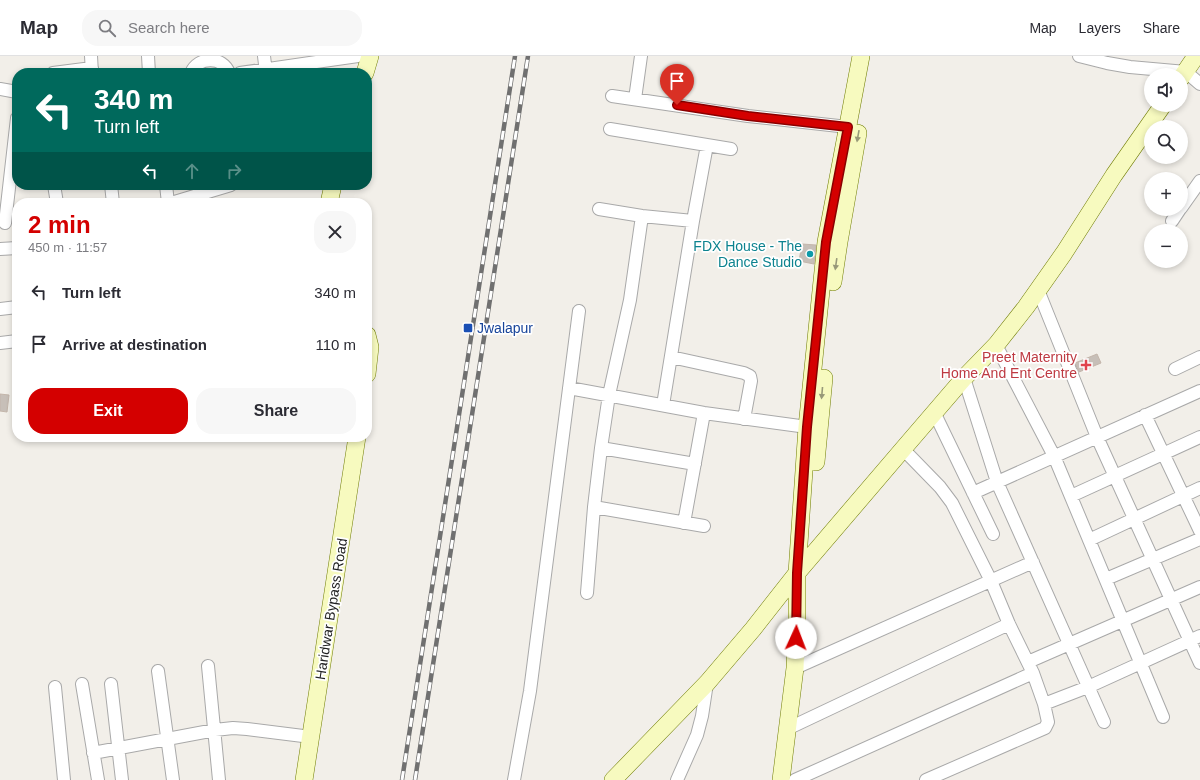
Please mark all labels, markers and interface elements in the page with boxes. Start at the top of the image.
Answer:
search box [82,10,362,46]
text: Map [20,17,58,38]
icon: search [96,17,118,39]
text: Search here [128,19,210,36]
text: Map [1029,20,1057,36]
text: Layers [1079,20,1121,36]
text: Share [1143,20,1180,36]
pin [660,64,694,105]
map controls [1144,68,1188,268]
button: sound [1144,68,1188,112]
icon: arrive [666,70,688,92]
icon: left [28,84,80,136]
text: 340 m [94,84,173,115]
text: Turn left [94,117,159,137]
button: search [1144,120,1188,164]
one-way arrow [855,130,861,142]
icon: left [139,160,161,182]
icon: ahead [181,160,203,182]
icon: right [223,160,245,182]
button: + [1144,172,1188,216]
text: 2 min [28,211,91,238]
button: close [314,211,356,253]
button: − [1144,224,1188,268]
place label: FDX House - The Dance Studio [693,238,802,270]
text: 450 m · 11:57 [28,240,107,255]
marker: FDX House - The Dance Studio [805,249,815,259]
one-way arrow [833,258,839,270]
icon: left [28,281,50,303]
text: Turn left [62,284,121,301]
text: 340 m [314,284,356,301]
place label: Jwalapur [477,320,533,336]
marker: Jwalapur [462,322,474,334]
icon: arrive [28,333,50,355]
text: Arrive at destination [62,336,207,353]
text: 110 m [315,336,356,353]
place label: Preet Maternity Home And Ent Centre [941,349,1077,381]
marker: Preet Maternity Home And Ent Centre [1080,359,1092,371]
one-way arrow [819,387,826,399]
button: Exit [28,388,188,434]
button: Share [196,388,356,434]
street label: Haridwar Bypass Road [312,537,350,681]
position arrow [775,617,817,659]

